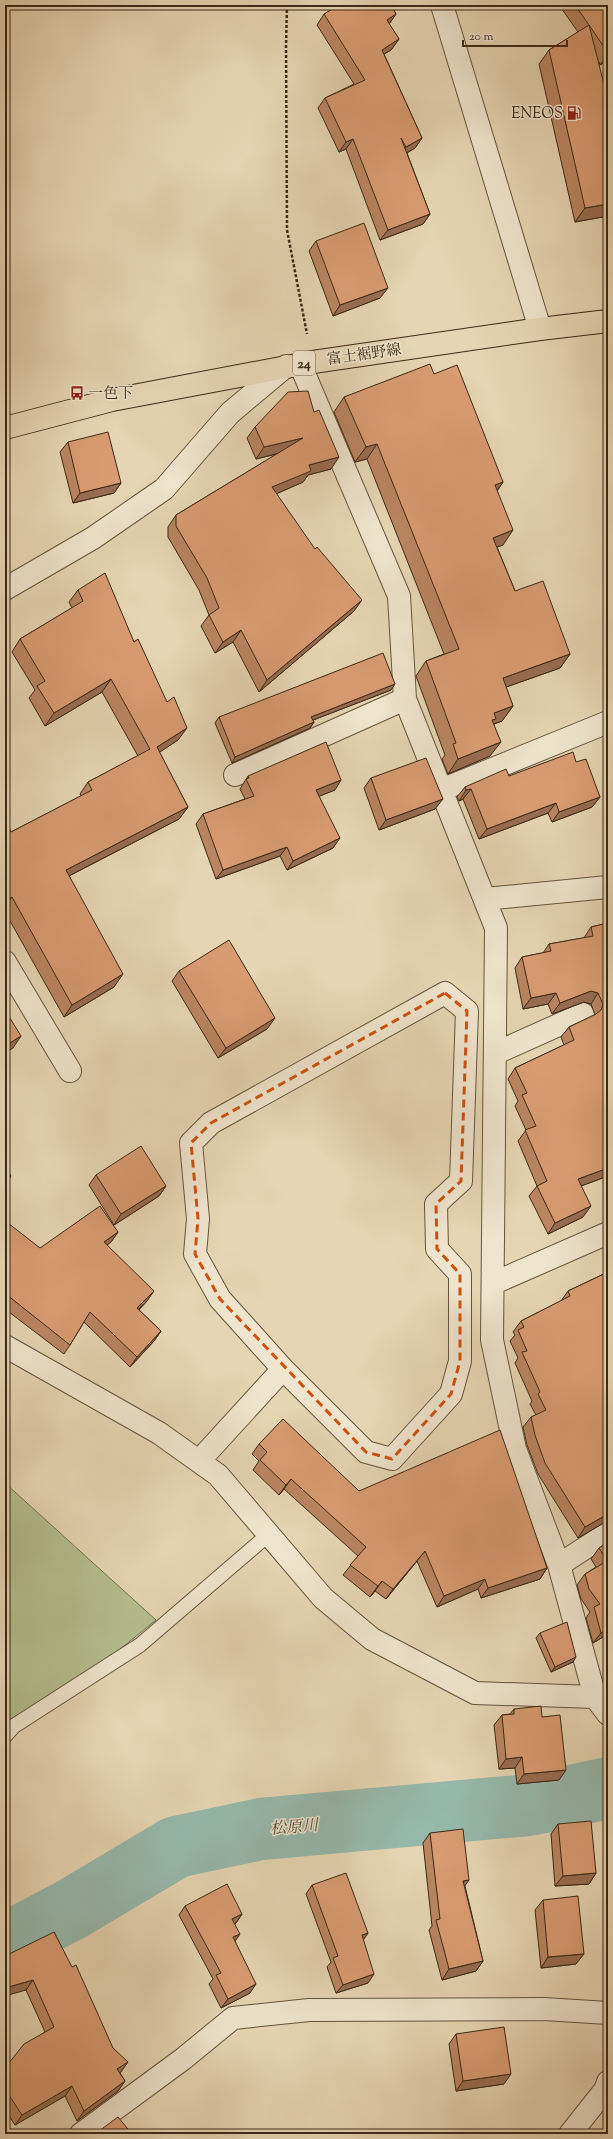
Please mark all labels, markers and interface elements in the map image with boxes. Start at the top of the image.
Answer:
scale bar [463,22,567,48]
text: 20 m [469,28,494,46]
place label: ENEOS [511,104,563,125]
fuel station icon: ENEOS [566,105,582,121]
street label: 富士裾野線 [326,340,403,371]
road number: 24 [293,351,315,375]
place label: 一色下 [88,384,133,405]
bus stop icon: 一色下 [69,385,85,401]
water label: 松原川 [269,1815,321,1842]

